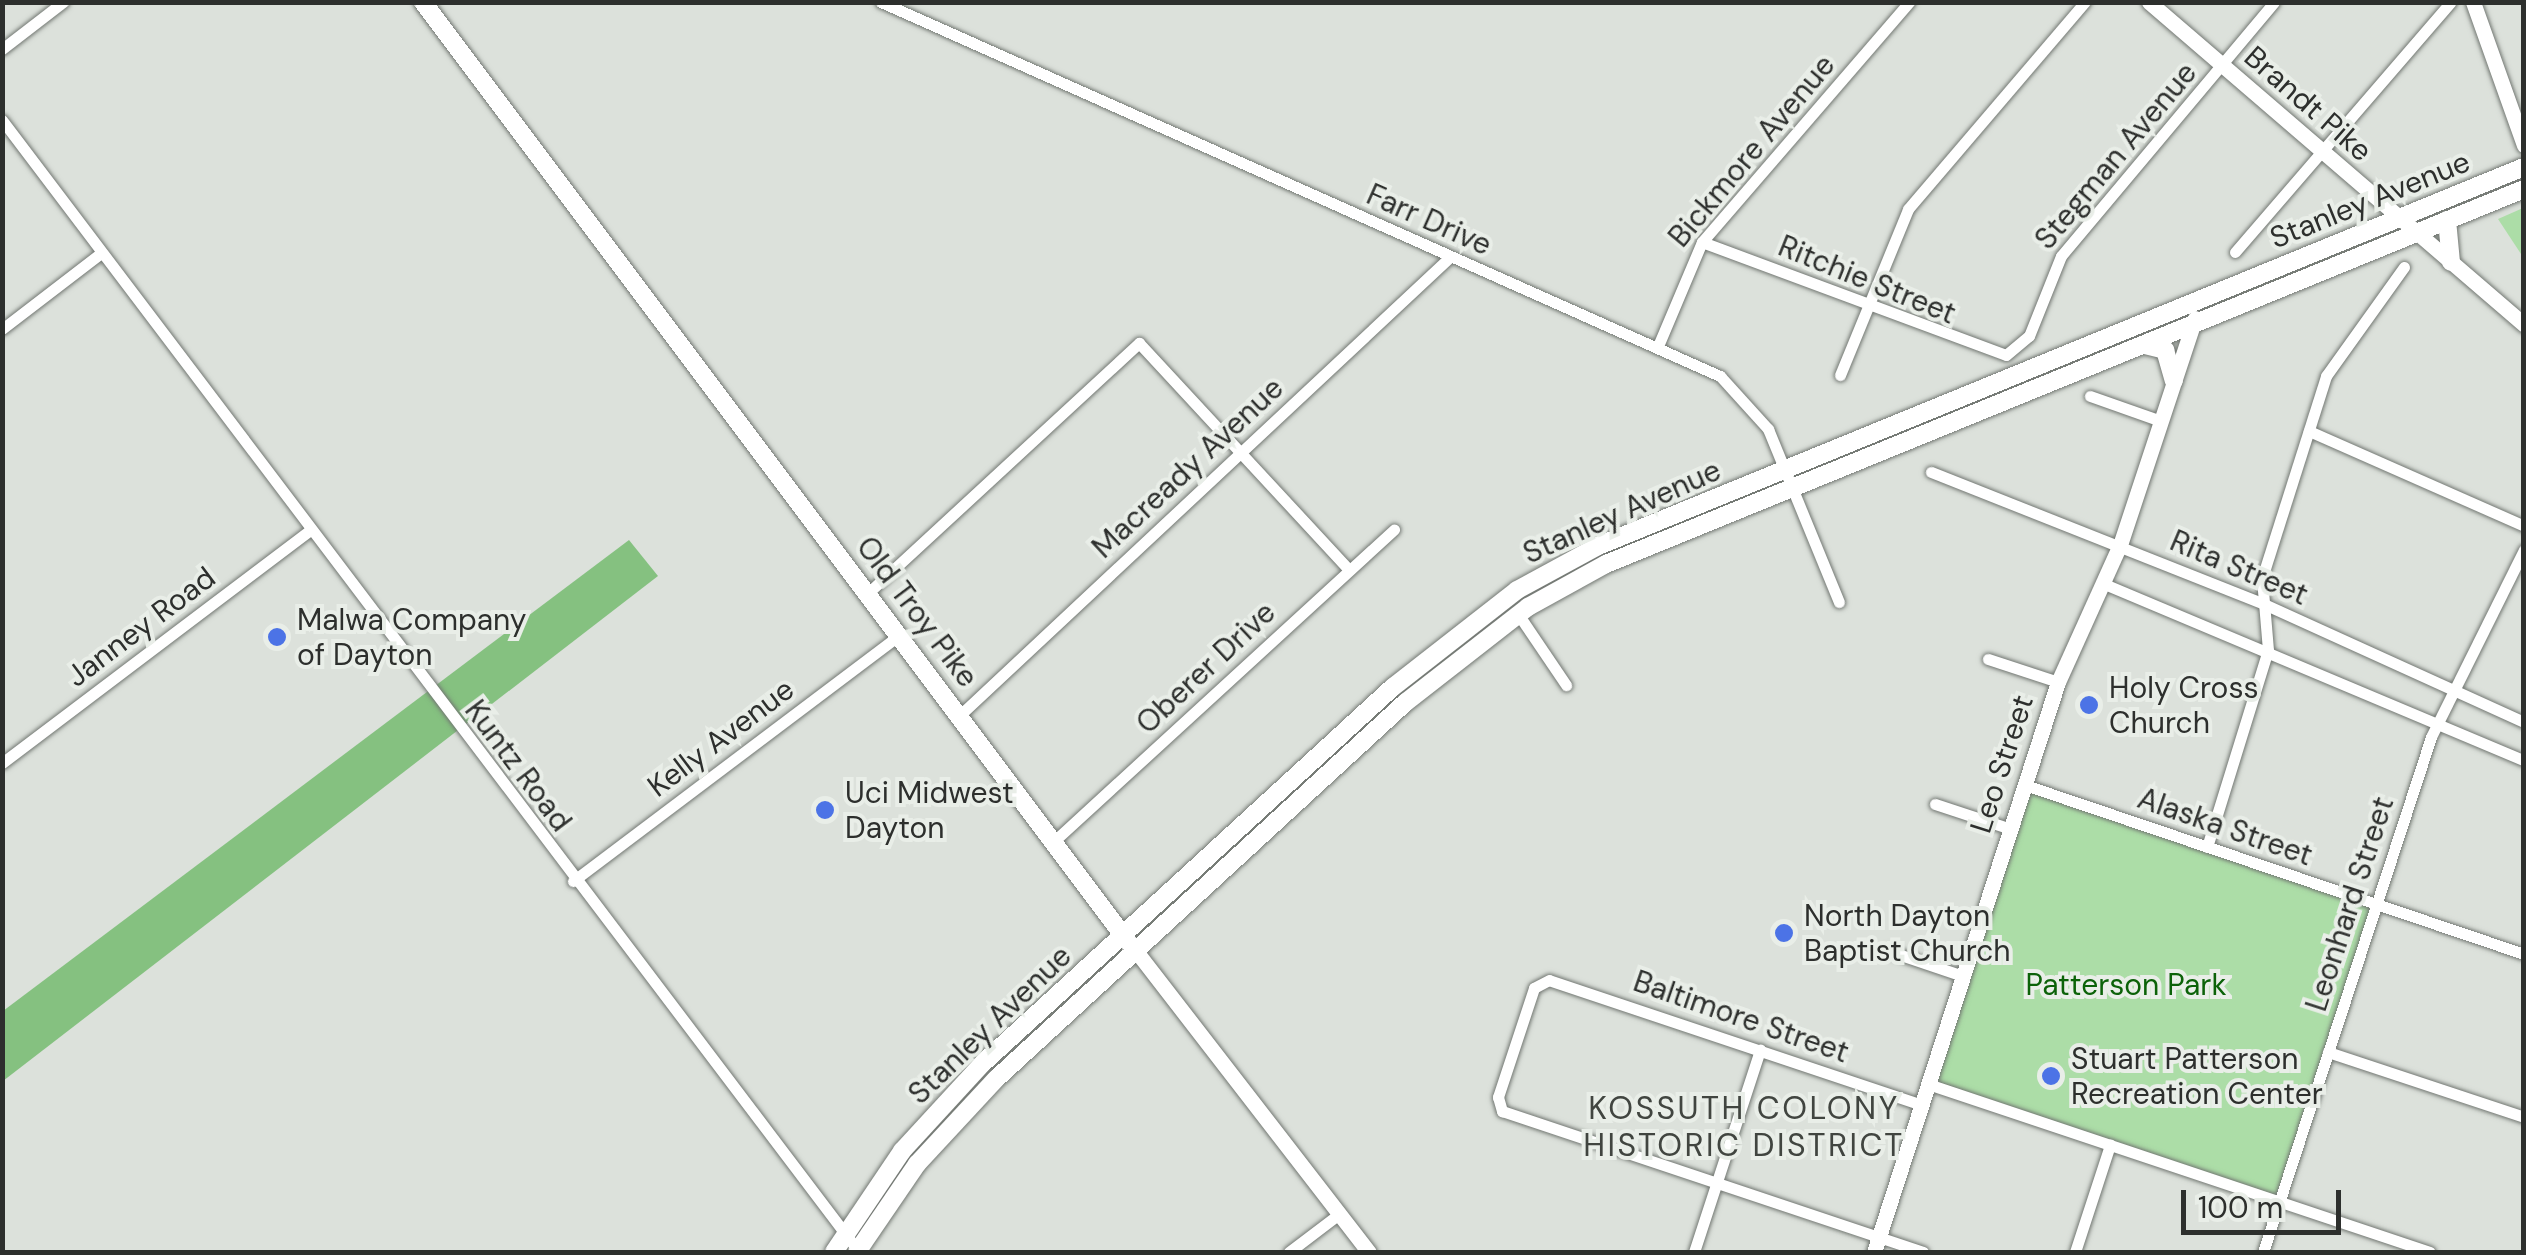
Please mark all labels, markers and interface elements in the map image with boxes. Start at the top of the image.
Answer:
street label: Brandt Pike [2237,39,2379,169]
street label: Bickmore Avenue [1661,48,1843,254]
street label: Stegman Avenue [2027,55,2205,257]
street label: Stanley Avenue [2265,144,2475,256]
street label: Farr Drive [1361,177,1497,263]
street label: Ritchie Street [1773,228,1961,332]
street label: Macready Avenue [1085,370,1291,566]
street label: Stanley Avenue [1518,452,1726,572]
street label: Rita Street [2165,523,2313,613]
street label: Old Troy Pike [849,530,985,694]
street label: Janney Road [60,559,222,695]
street label: Oberer Drive [1129,595,1283,741]
place label: Malwa Company of Dayton [297,602,526,672]
marker: Malwa Company of Dayton [266,626,288,648]
place label: Holy Cross Church [2109,670,2259,740]
street label: Kelly Avenue [641,671,801,805]
street label: Leo Street [1963,690,2041,838]
street label: Kuntz Road [457,693,579,839]
marker: Holy Cross Church [2078,694,2100,716]
place label: Uci Midwest Dayton [845,775,1014,846]
street label: Alaska Street [2133,780,2317,874]
street label: Leonhard Street [2298,792,2402,1016]
marker: Uci Midwest Dayton [814,799,836,821]
place label: North Dayton Baptist Church [1804,898,2011,968]
marker: North Dayton Baptist Church [1773,922,1795,944]
street label: Stanley Avenue [901,938,1079,1112]
street label: Baltimore Street [1629,963,1853,1071]
park label: Patterson Park [2025,967,2227,1003]
place label: Stuart Patterson Recreation Center [2071,1041,2323,1112]
marker: Stuart Patterson Recreation Center [2040,1065,2062,1087]
district label: KOSSUTH COLONY HISTORIC DISTRICT [1583,1090,1905,1165]
scale bar [2186,1170,2346,1232]
text: 100 m [2198,1188,2283,1227]

